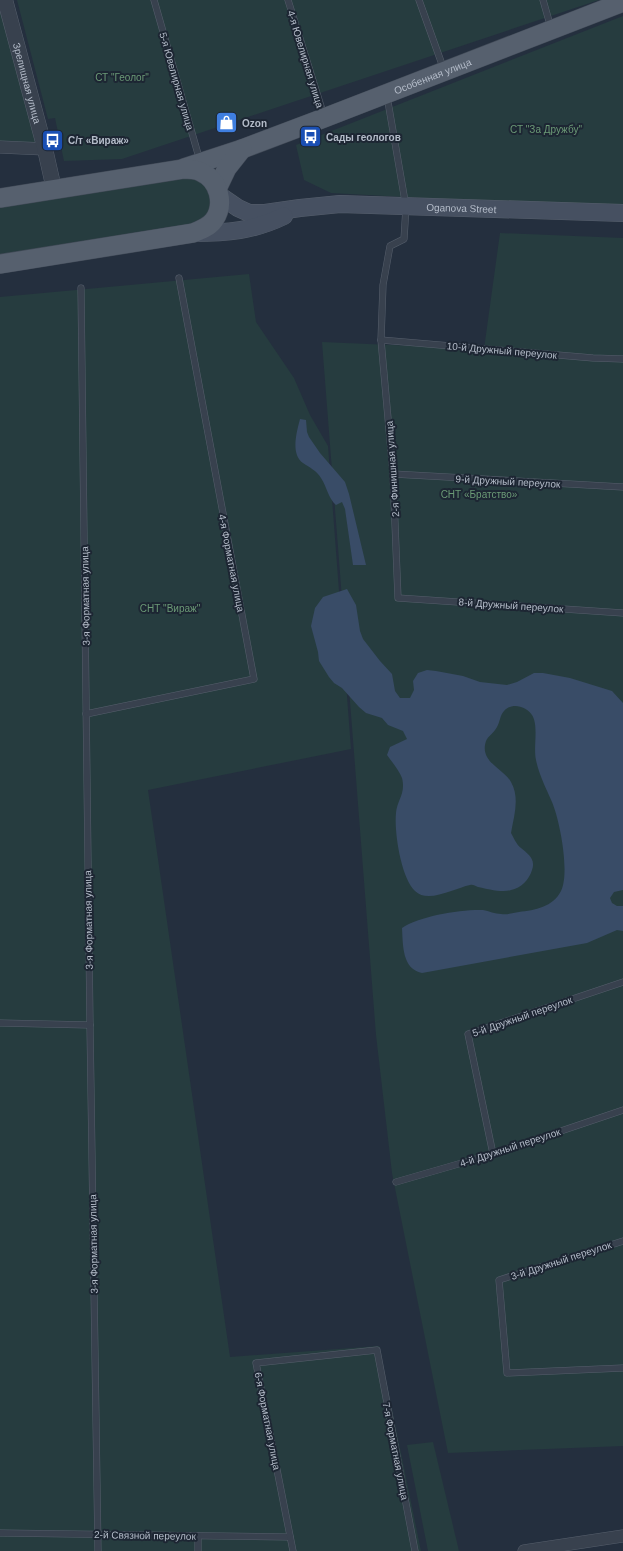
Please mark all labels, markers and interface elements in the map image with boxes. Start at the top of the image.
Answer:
street label: 4-я Ювелирная улица [285,9,326,110]
street label: 5-я Ювелирная улица [157,31,196,132]
street label: Зрелищная улица [11,42,43,125]
street label: Особенная улица [392,56,473,96]
park label: СТ "Геолог" [95,72,149,83]
shop icon: Ozon [214,110,240,136]
place label: Ozon [242,118,267,129]
bus stop icon: Сады геологов [297,124,323,150]
park label: СТ "За Дружбу" [510,124,582,135]
bus stop icon: С/т «Вираж» [39,127,65,153]
place label: Сады геологов [326,132,401,143]
place label: С/т «Вираж» [68,135,129,146]
street label: Oganova Street [426,202,497,215]
street label: 10-й Дружный переулок [446,340,558,361]
street label: 2-я Финишная улица [384,420,401,517]
street label: 9-й Дружный переулок [455,473,561,490]
park label: СНТ «Братство» [441,489,518,500]
street label: 4-я Форматная улица [217,513,246,613]
street label: 3-я Форматная улица [79,546,92,646]
street label: 8-й Дружный переулок [458,596,564,615]
park label: СНТ "Вираж" [140,603,201,614]
street label: 3-я Форматная улица [82,870,95,970]
street label: 5-й Дружный переулок [471,994,574,1039]
street label: 4-й Дружный переулок [459,1126,562,1169]
street label: 3-я Форматная улица [87,1194,100,1294]
street label: 3-й Дружный переулок [510,1239,613,1282]
street label: 6-я Форматная улица [253,1371,282,1471]
street label: 7-я Форматная улица [381,1401,410,1501]
street label: 2-й Связной переулок [94,1529,197,1542]

